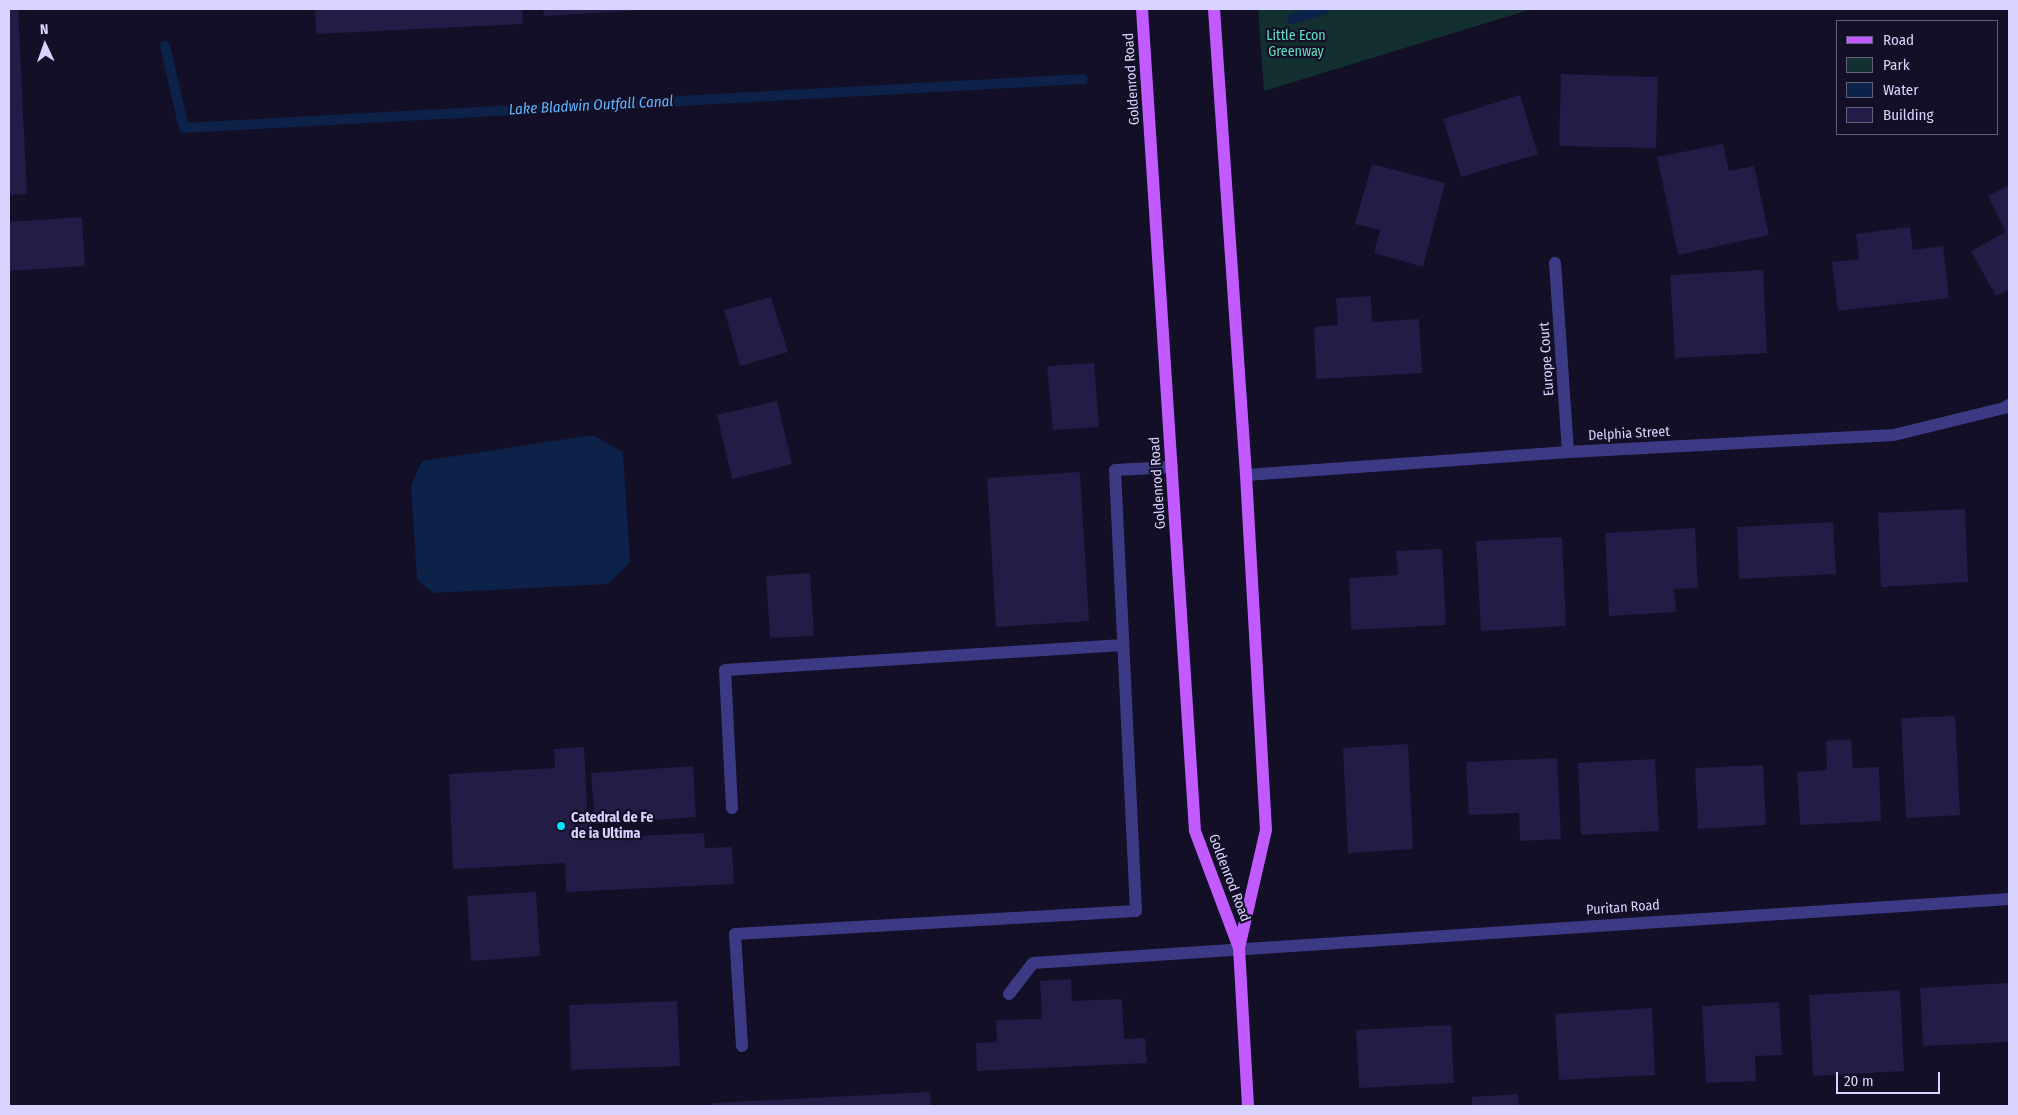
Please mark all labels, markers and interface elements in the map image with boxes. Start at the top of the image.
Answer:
north arrow [20,20,70,70]
legend [1836,20,1998,135]
text: N [40,21,49,38]
park label: Little Econ Greenway [1266,28,1326,60]
text: Road [1883,31,1914,49]
street label: Goldenrod Road [1120,32,1144,126]
text: Park [1883,56,1910,74]
text: Water [1883,81,1918,99]
water label: Lake Bladwin Outfall Canal [508,93,674,119]
text: Building [1883,106,1934,124]
street label: Europe Court [1536,321,1558,397]
street label: Delphia Street [1588,423,1670,445]
street label: Goldenrod Road [1146,436,1170,530]
place label: Catedral de Fe de ia Ultima [571,810,653,842]
marker: Catedral de Fe de ia Ultima [555,820,567,832]
street label: Goldenrod Road [1205,832,1253,924]
street label: Puritan Road [1586,897,1660,919]
scale bar [1838,1062,1942,1094]
text: 20 m [1844,1072,1874,1090]

